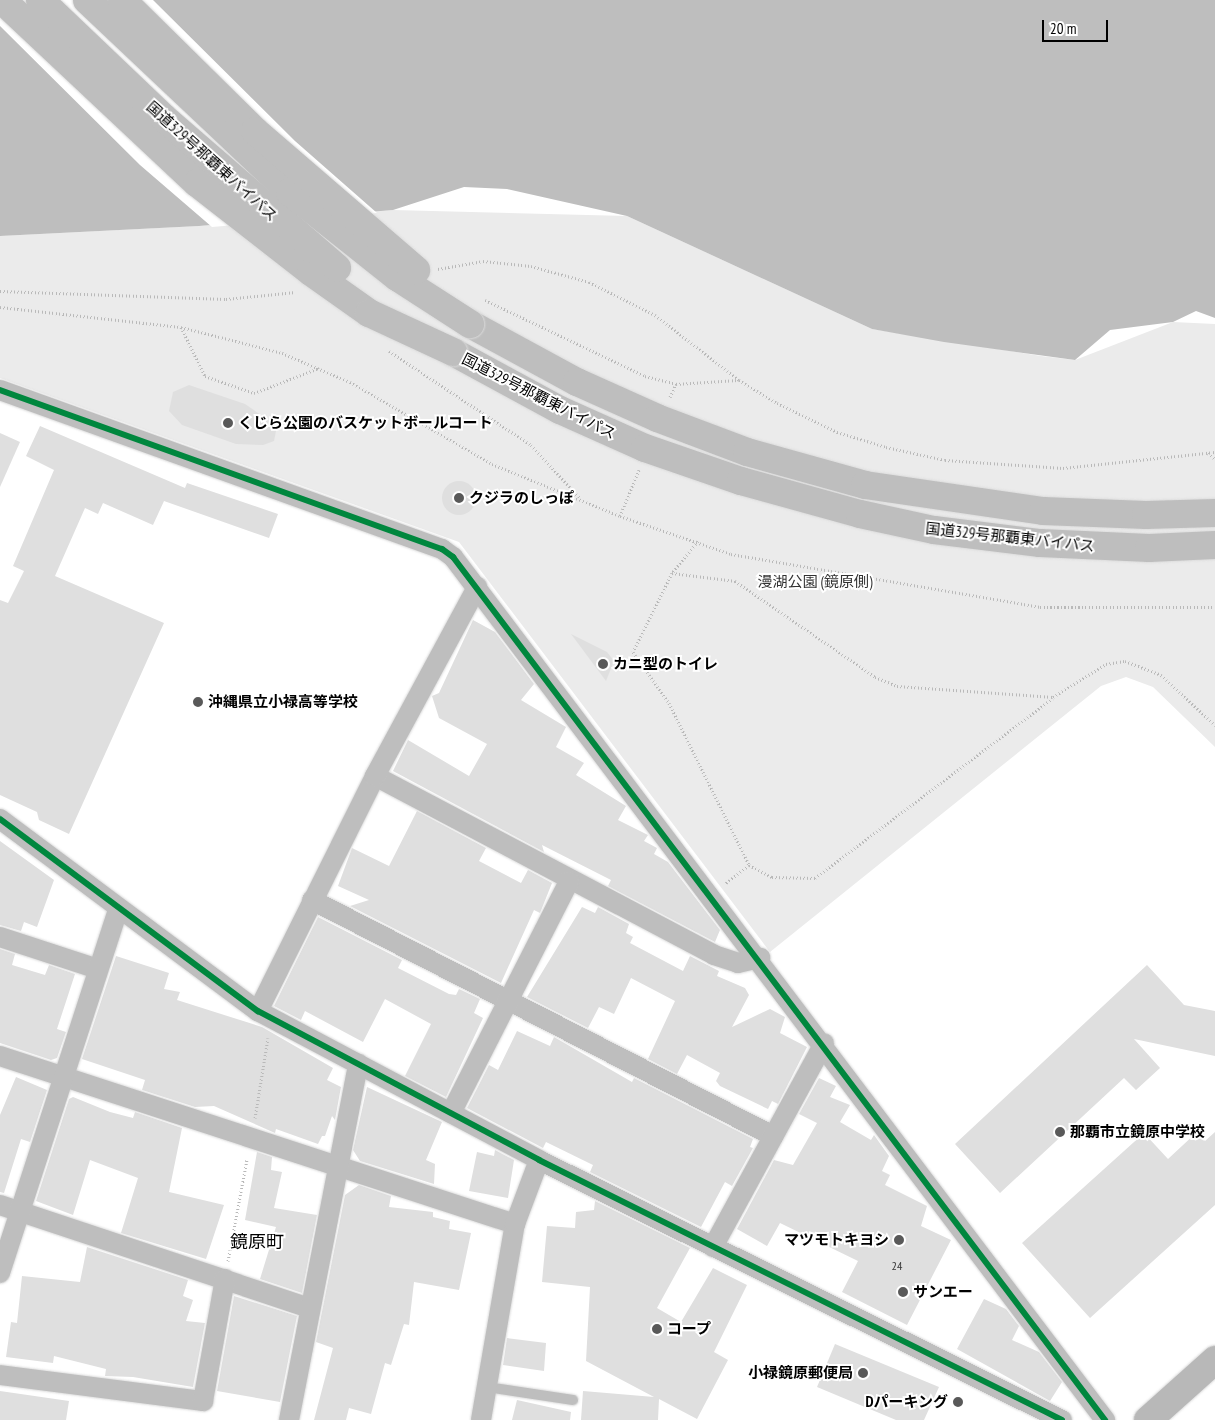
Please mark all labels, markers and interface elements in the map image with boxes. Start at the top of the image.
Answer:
scale bar [1045,10,1111,42]
text: 20 m [1050,19,1076,38]
street label: 国道329号那覇東バイパス [143,97,281,225]
street label: 国道329号那覇東バイパス [459,349,619,443]
place label: くじら公園のバスケットボールコート [238,414,493,432]
marker: くじら公園のバスケットボールコート [222,417,234,429]
place label: クジラのしっぽ [469,489,574,507]
marker: クジラのしっぽ [453,492,465,504]
street label: 国道329号那覇東バイパス [924,519,1096,555]
park label: 漫湖公園 (鏡原側) [757,573,873,591]
place label: カニ型のトイレ [613,655,718,673]
marker: カニ型のトイレ [597,658,609,670]
place label: 沖縄県立小禄高等学校 [208,693,358,711]
marker: 沖縄県立小禄高等学校 [192,696,204,708]
place label: 那覇市立鏡原中学校 [1070,1123,1205,1141]
marker: 那覇市立鏡原中学校 [1054,1126,1066,1138]
district label: 鏡原町 [230,1231,284,1253]
place label: マツモトキヨシ [784,1231,889,1249]
marker: マツモトキヨシ [893,1234,905,1246]
house number: 24 [892,1259,902,1273]
place label: サンエー [913,1283,973,1301]
marker: サンエー [897,1286,909,1298]
place label: コープ [667,1320,712,1338]
marker: コープ [651,1323,663,1335]
place label: 小禄鏡原郵便局 [748,1364,853,1382]
marker: 小禄鏡原郵便局 [857,1367,869,1379]
place label: Dパーキング [865,1393,948,1411]
marker: Dパーキング [952,1396,964,1408]

